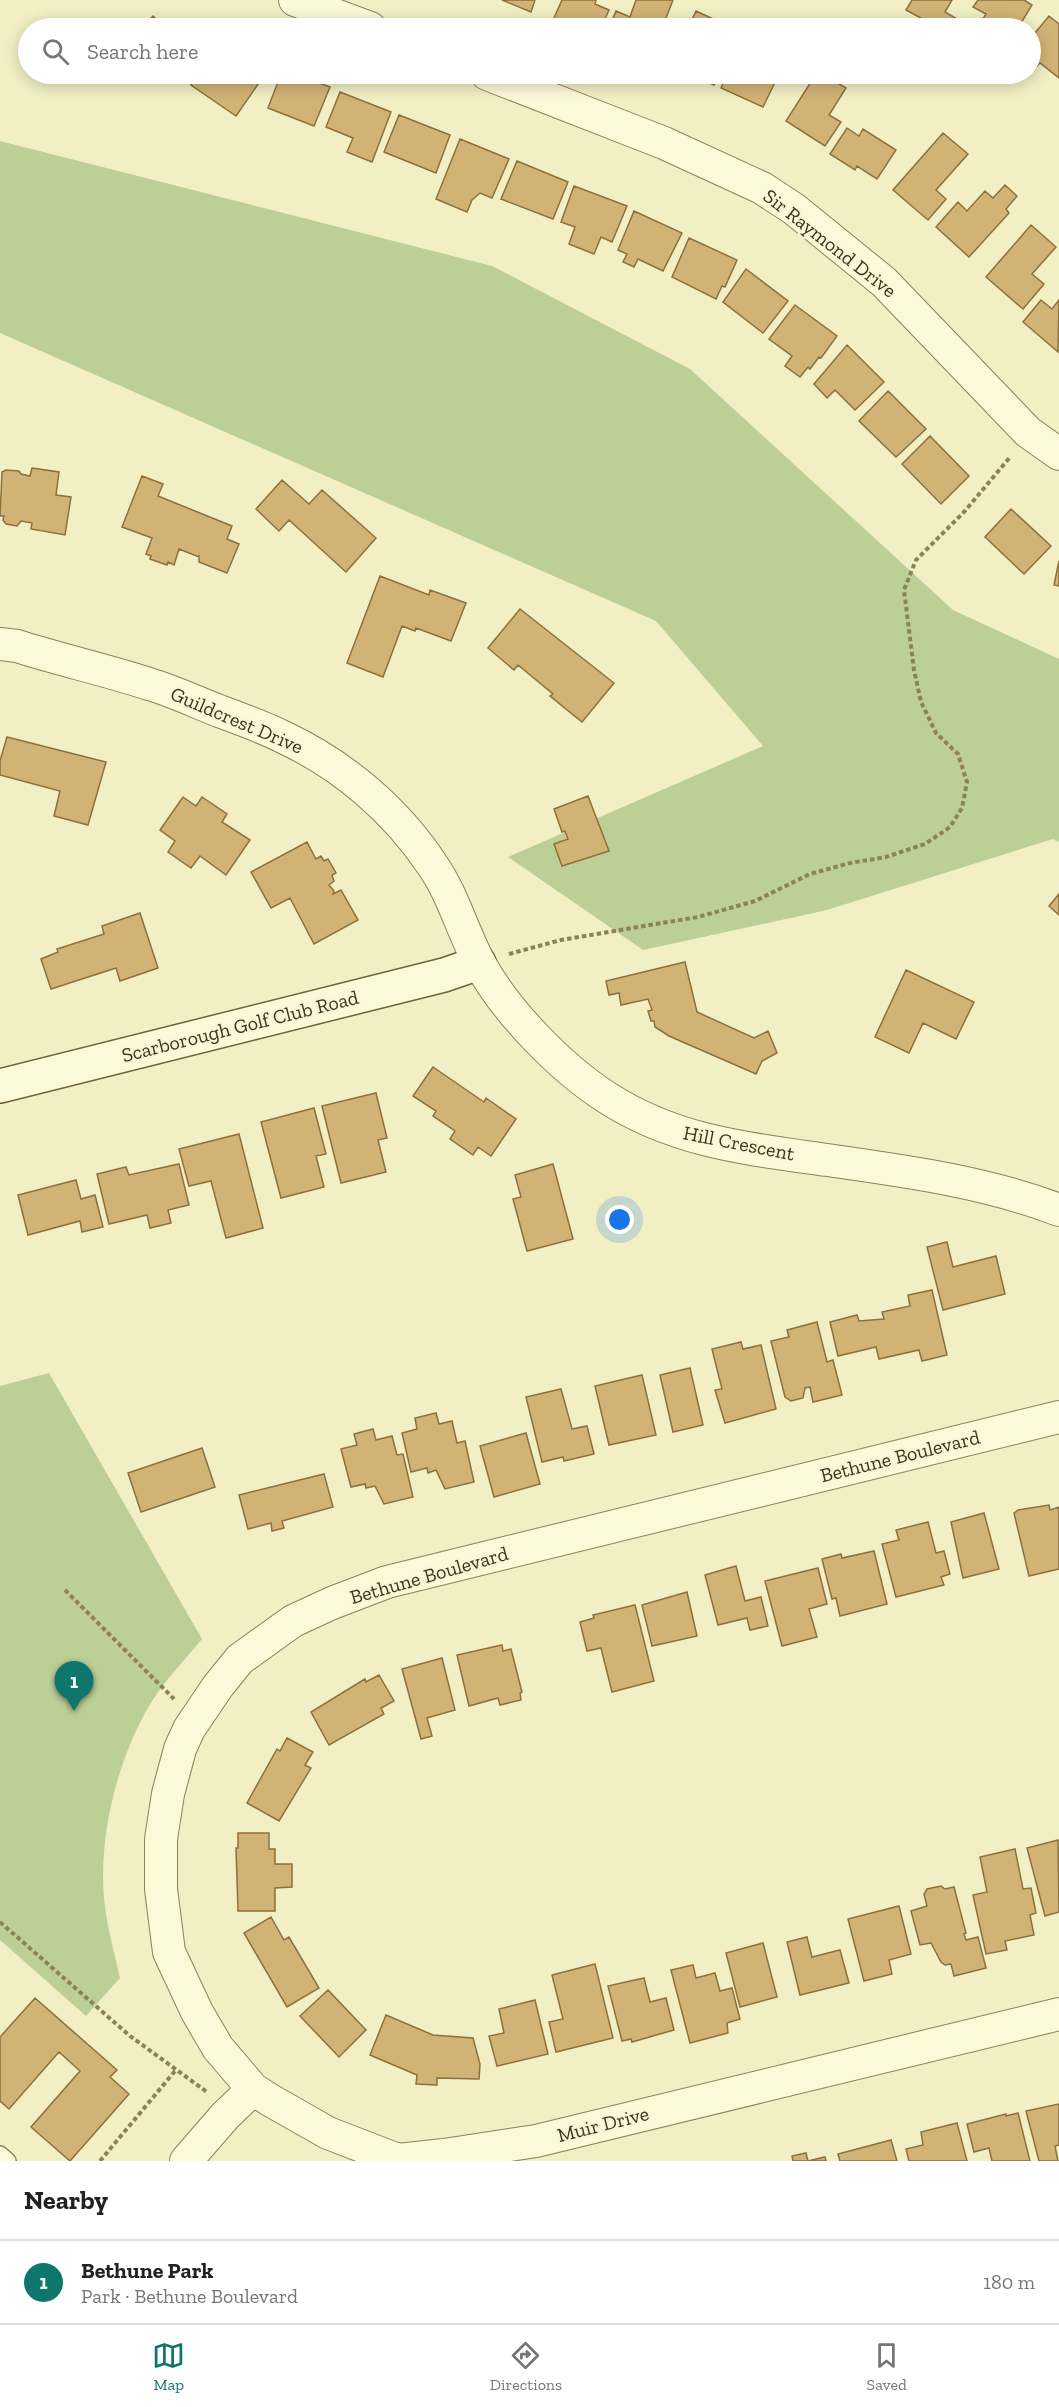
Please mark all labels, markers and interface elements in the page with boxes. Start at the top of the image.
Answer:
search box [18,18,1041,84]
icon: search [39,35,72,68]
text: Search here [87,38,198,65]
street label: Sir Raymond Drive [759,184,901,302]
street label: Guildcrest Drive [167,681,307,759]
street label: Scarborough Golf Club Road [119,985,361,1067]
street label: Hill Crescent [681,1120,797,1166]
your location [605,1205,634,1234]
street label: Bethune Boulevard [818,1425,982,1487]
street label: Bethune Boulevard [347,1541,511,1609]
pin: 1 [54,1662,94,1711]
street label: Muir Drive [555,2101,651,2147]
text: Nearby [24,2184,108,2216]
text: Bethune Park [81,2257,213,2284]
text: 1 [39,2270,48,2294]
text: 180 m [983,2270,1035,2294]
text: Park · Bethune Boulevard [81,2284,298,2308]
tab: Map [152,2339,185,2394]
tab: Directions [490,2339,562,2394]
tab: Saved [867,2339,907,2394]

